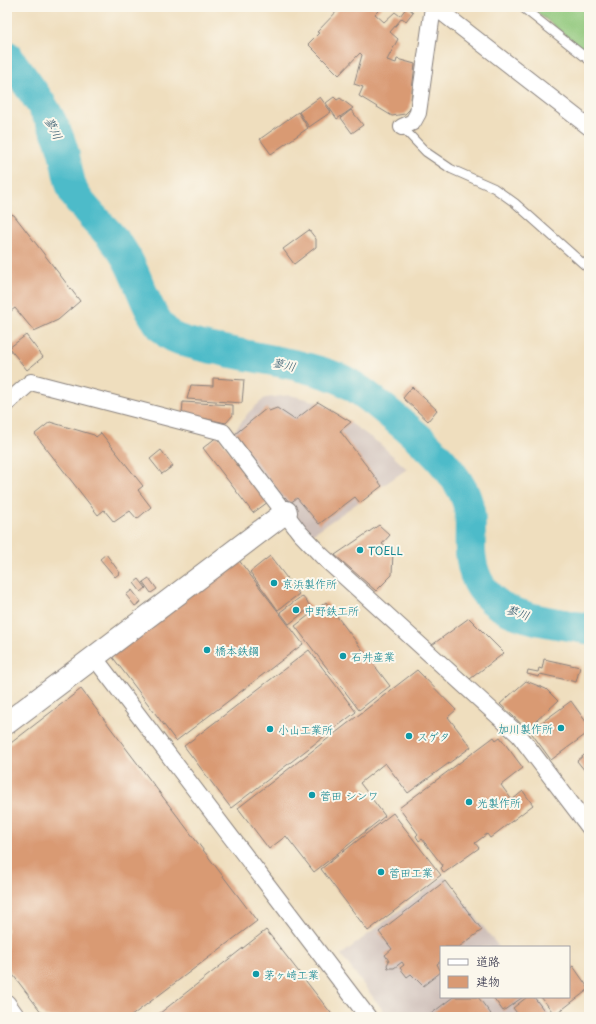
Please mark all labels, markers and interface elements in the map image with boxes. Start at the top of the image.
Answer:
water label: 蓼川 [41,113,67,143]
water label: 蓼川 [270,353,298,375]
place label: TOELL [368,542,403,559]
marker: TOELL [355,545,365,555]
place label: 京浜製作所 [282,575,337,592]
marker: 京浜製作所 [269,578,279,588]
water label: 蓼川 [504,600,532,624]
place label: 中野鉄工所 [304,602,359,619]
marker: 中野鉄工所 [291,605,301,615]
place label: 橋本鉄鋼 [215,642,259,659]
marker: 橋本鉄鋼 [202,645,212,655]
place label: 石井産業 [351,648,395,665]
marker: 石井産業 [338,651,348,661]
place label: 加川製作所 [498,720,553,737]
place label: 小山工業所 [278,721,333,738]
marker: 加川製作所 [556,723,566,733]
marker: 小山工業所 [265,724,275,734]
place label: スゲタ [417,728,450,745]
marker: スゲタ [404,731,414,741]
place label: 菅田 シンワ [320,787,379,804]
marker: 菅田 シンワ [307,790,317,800]
place label: 光製作所 [477,794,521,811]
marker: 光製作所 [464,797,474,807]
place label: 菅田工業 [389,864,433,881]
marker: 菅田工業 [376,867,386,877]
legend [440,946,570,998]
text: 道路 [476,952,500,970]
place label: 茅ヶ崎工業 [264,966,319,983]
marker: 茅ヶ崎工業 [251,969,261,979]
text: 建物 [476,972,500,990]

